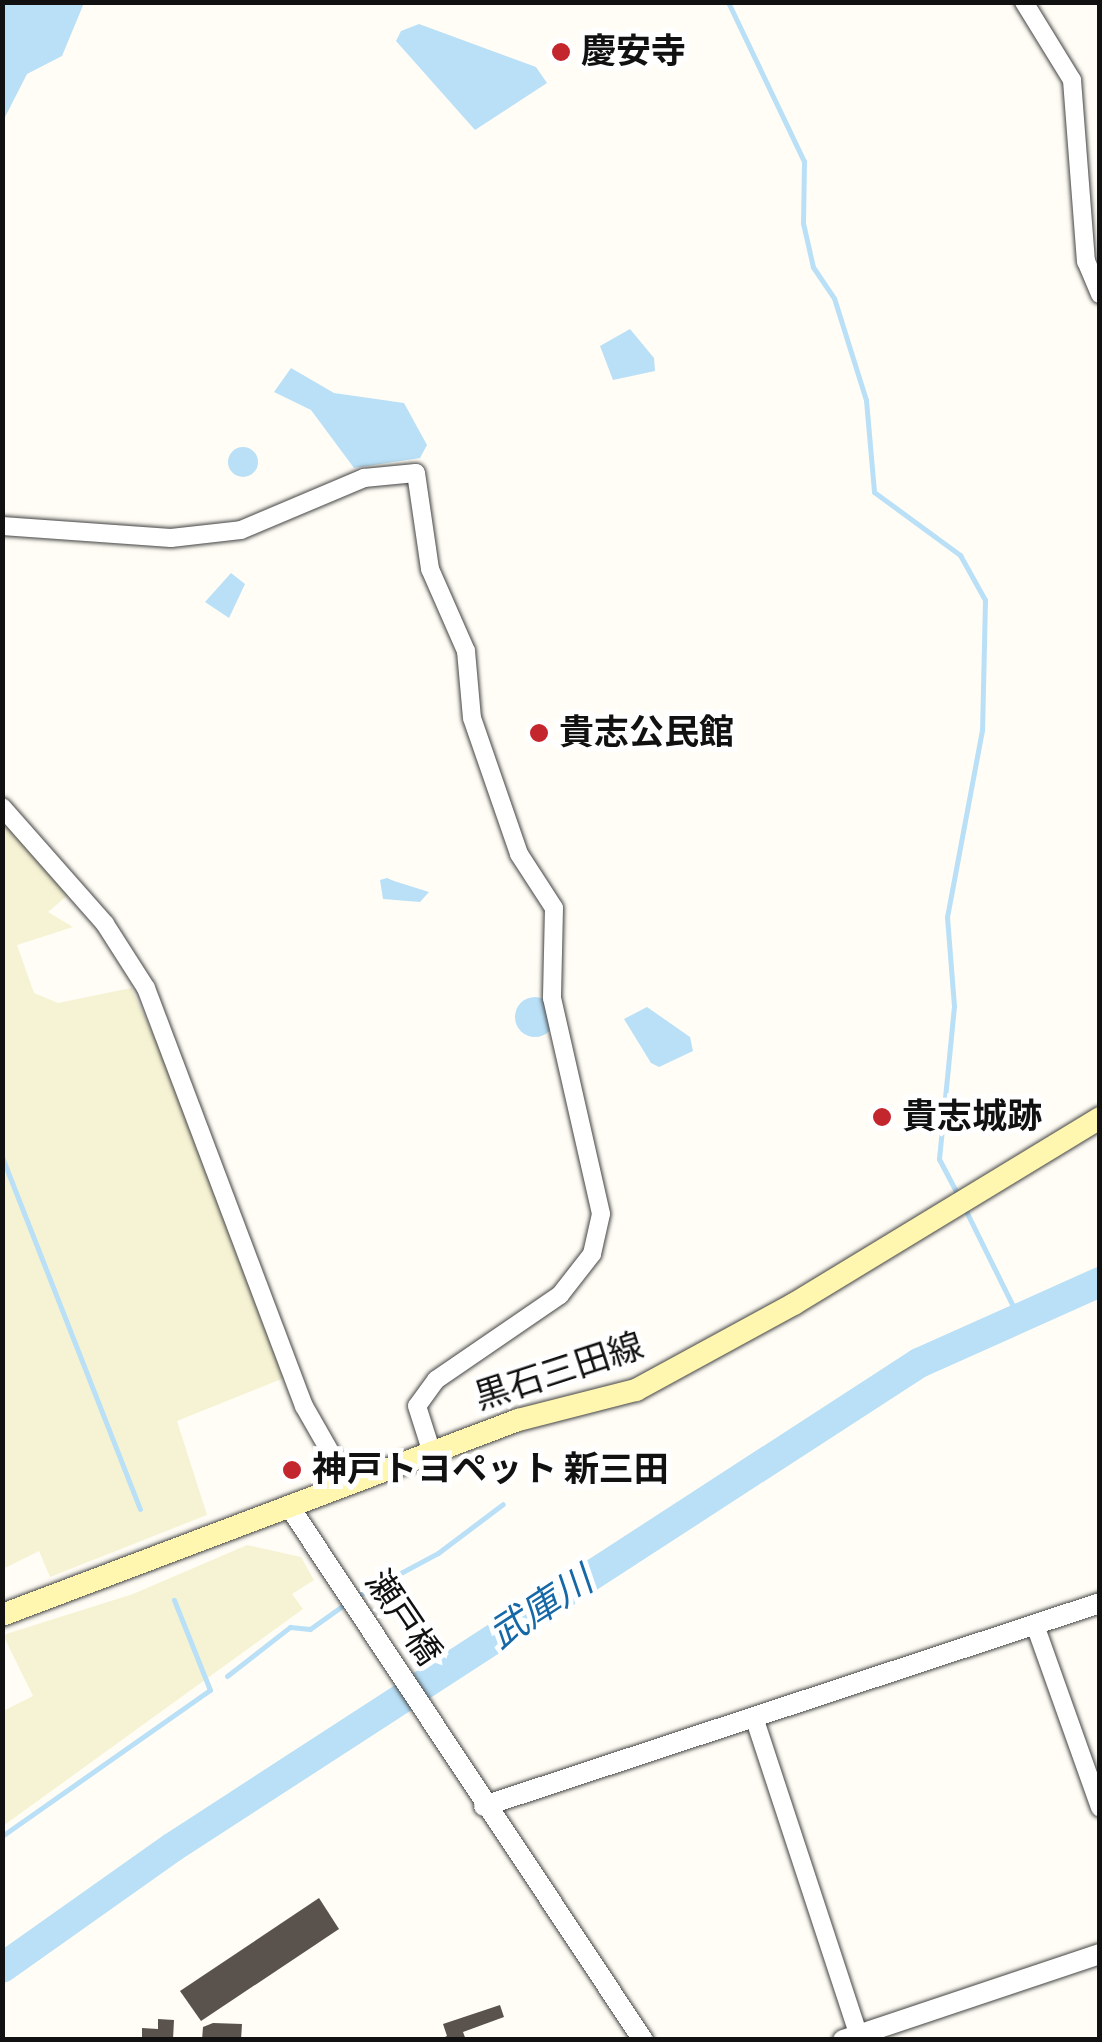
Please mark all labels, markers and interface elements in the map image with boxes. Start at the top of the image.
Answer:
place label: 慶安寺 [581,31,686,73]
marker: 慶安寺 [550,41,572,63]
place label: 貴志公民館 [559,712,734,754]
marker: 貴志公民館 [528,722,550,744]
place label: 貴志城跡 [902,1096,1042,1138]
marker: 貴志城跡 [871,1106,893,1128]
street label: 黒石三田線 [469,1325,649,1419]
place label: 神戸トヨペット 新三田 [312,1449,669,1491]
marker: 神戸トヨペット 新三田 [281,1459,303,1481]
water label: 武庫川 [481,1558,601,1658]
street label: 瀬戸橋 [356,1563,450,1673]

